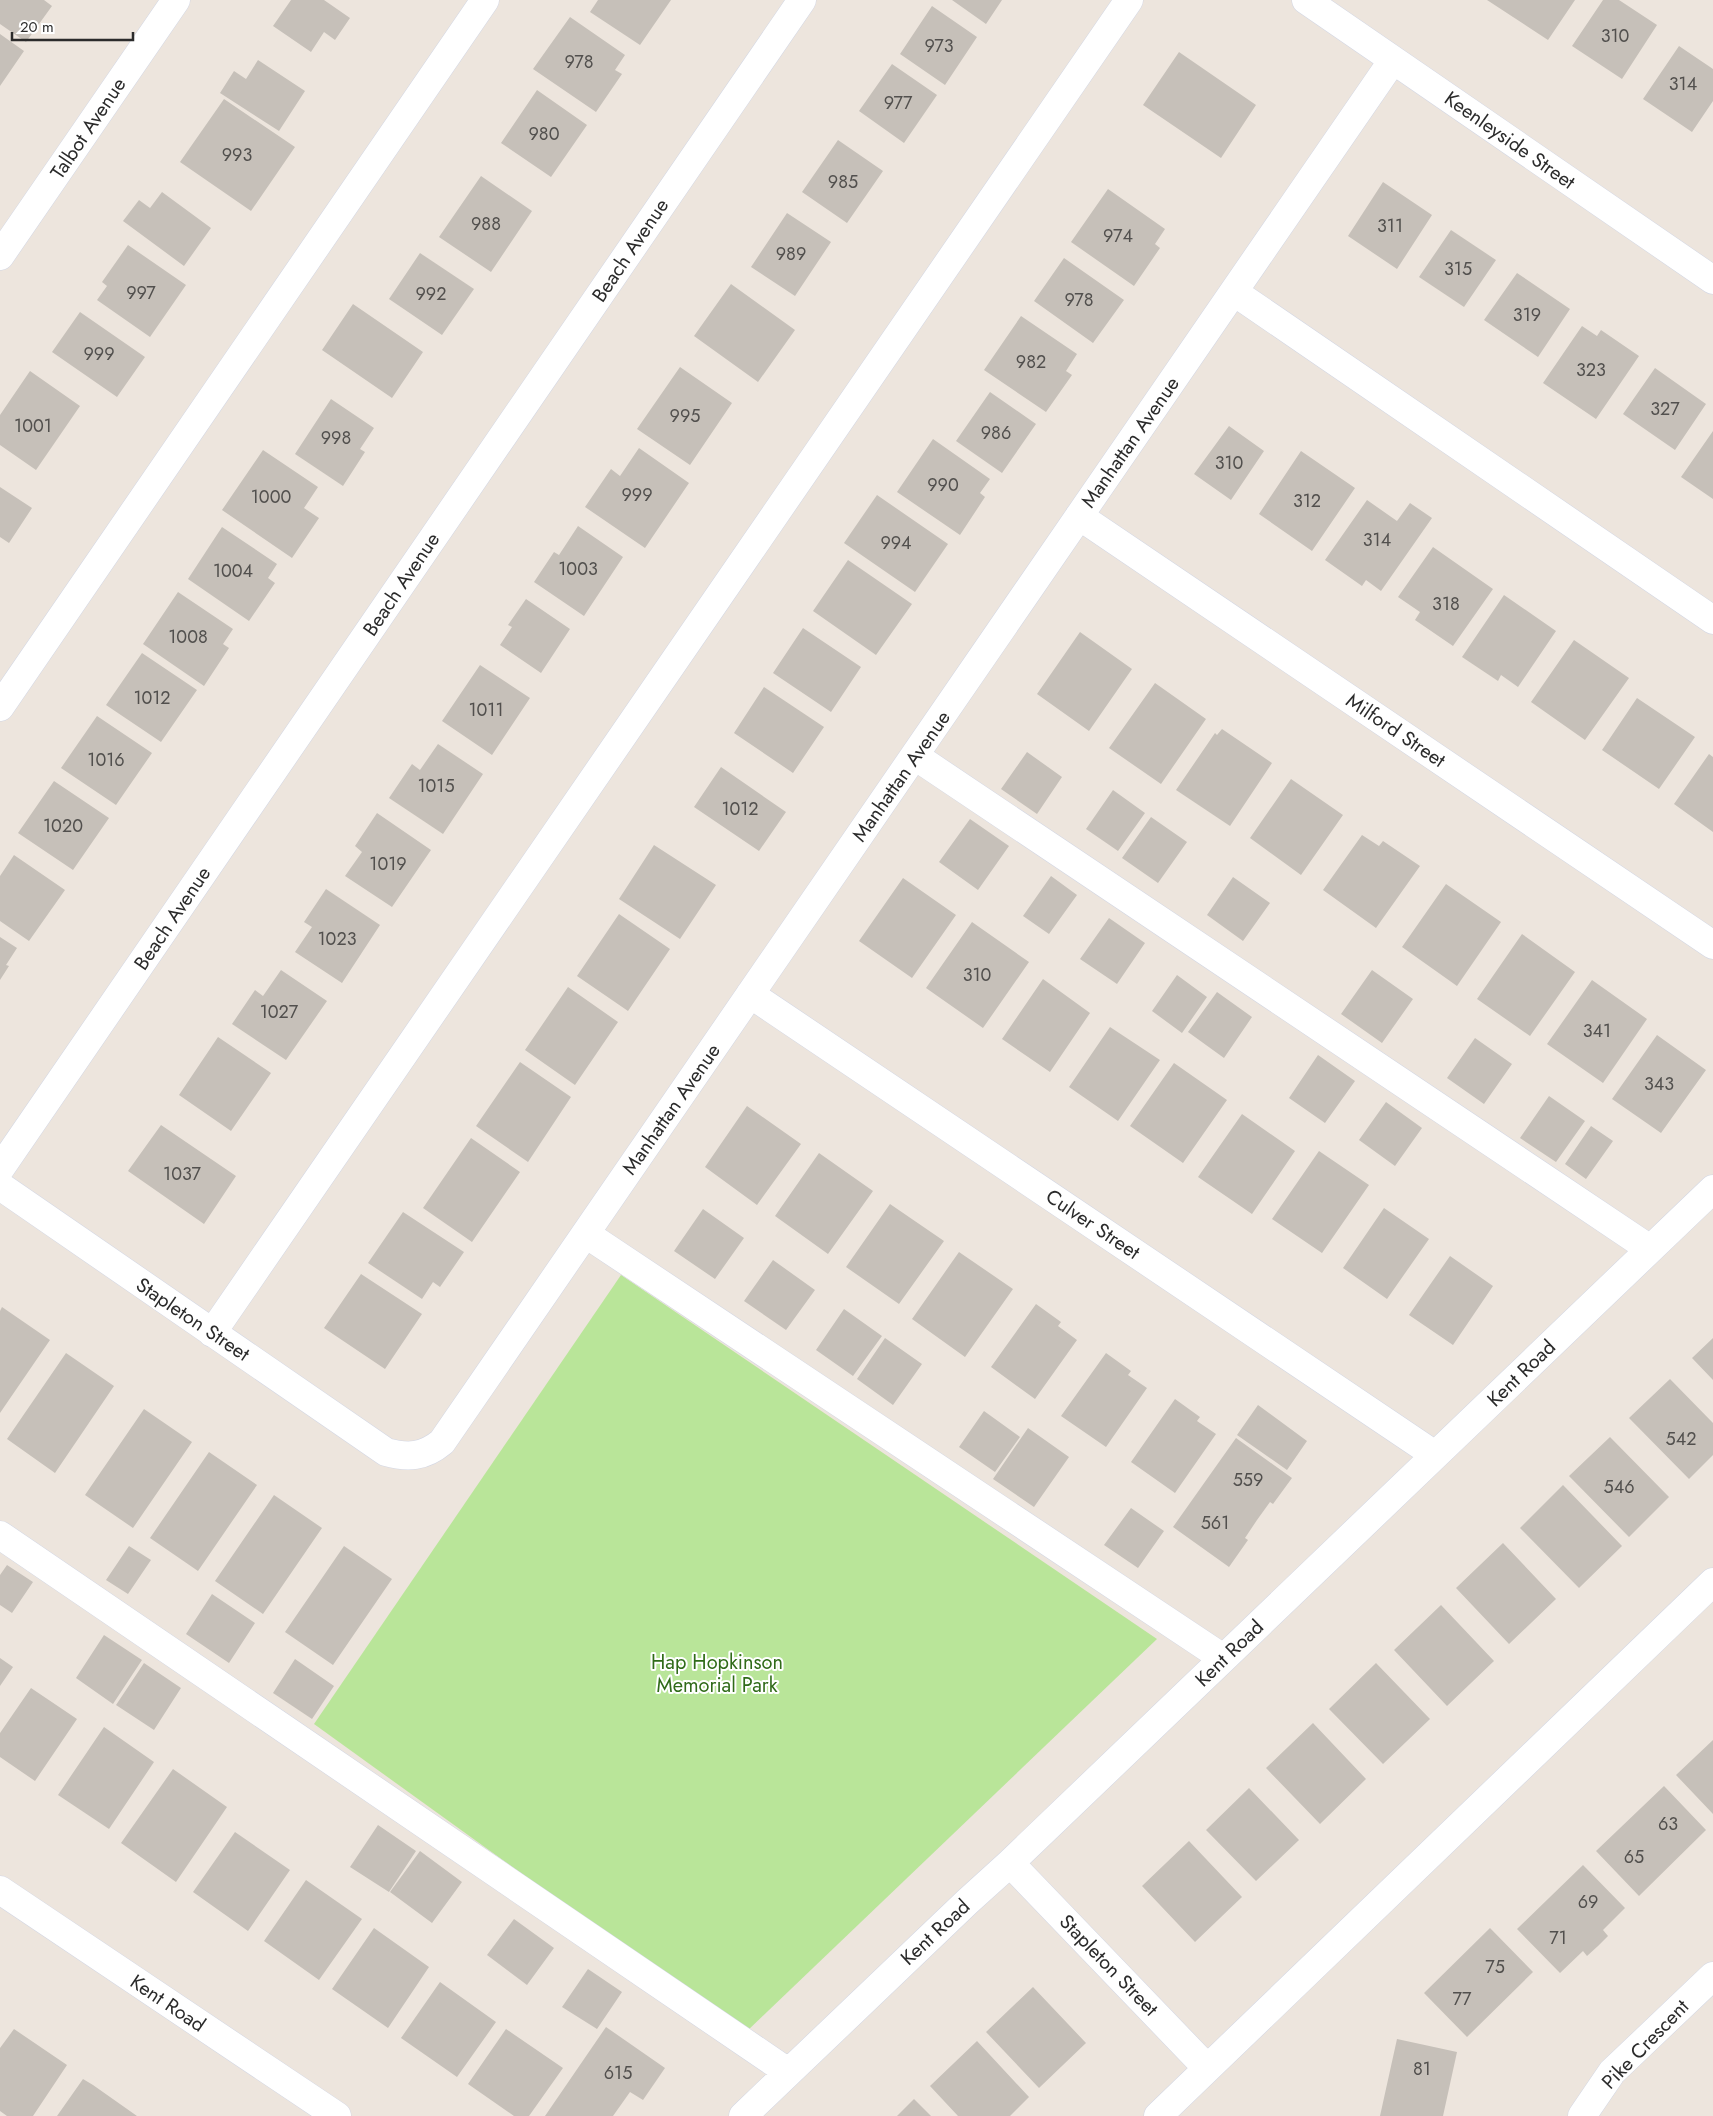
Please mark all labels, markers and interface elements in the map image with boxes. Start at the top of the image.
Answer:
scale bar [12,10,134,42]
text: 20 m [20,16,54,38]
house number: 310 [1601,23,1630,49]
house number: 973 [924,33,954,59]
house number: 978 [564,49,594,75]
house number: 314 [1669,71,1697,97]
street label: Talbot Avenue [44,72,133,185]
street label: Keenleyside Street [1438,84,1581,197]
house number: 977 [884,90,913,116]
house number: 980 [529,121,560,147]
house number: 993 [222,142,252,168]
house number: 985 [828,169,858,195]
street label: Beach Avenue [585,193,676,308]
house number: 988 [471,211,501,237]
house number: 311 [1377,213,1403,239]
house number: 974 [1103,223,1133,249]
house number: 989 [776,241,806,267]
house number: 315 [1444,256,1472,282]
house number: 997 [126,280,156,306]
house number: 992 [416,281,446,307]
house number: 978 [1064,287,1094,313]
house number: 319 [1513,302,1541,328]
house number: 999 [83,341,115,367]
house number: 982 [1016,349,1046,375]
house number: 323 [1576,357,1606,383]
street label: Manhattan Avenue [1074,371,1187,514]
house number: 327 [1650,396,1680,422]
house number: 995 [670,403,700,429]
house number: 1001 [14,413,52,439]
house number: 986 [981,420,1011,446]
house number: 998 [321,425,351,451]
house number: 310 [1215,450,1244,476]
house number: 990 [927,472,959,498]
house number: 999 [621,482,653,508]
house number: 1000 [251,484,291,510]
house number: 312 [1293,488,1321,514]
street label: Beach Avenue [356,527,447,642]
house number: 314 [1363,527,1391,553]
house number: 994 [880,530,912,556]
house number: 1003 [558,556,598,582]
house number: 1004 [213,558,253,584]
house number: 318 [1432,591,1460,617]
house number: 1008 [168,624,208,650]
house number: 1012 [133,685,171,711]
street label: Milford Street [1340,686,1452,775]
house number: 1011 [468,697,504,723]
street label: Manhattan Avenue [845,705,958,848]
house number: 1016 [87,747,125,773]
house number: 1015 [417,773,455,799]
house number: 1012 [721,796,759,822]
house number: 1020 [43,813,83,839]
house number: 1019 [369,851,407,877]
street label: Beach Avenue [127,861,218,976]
house number: 1023 [318,926,357,952]
house number: 310 [963,962,992,988]
house number: 1027 [260,999,299,1025]
house number: 341 [1583,1018,1611,1044]
street label: Manhattan Avenue [615,1038,728,1181]
house number: 343 [1644,1071,1674,1097]
house number: 1037 [163,1161,201,1187]
street label: Culver Street [1040,1182,1146,1267]
street label: Stapleton Street [130,1271,256,1368]
street label: Kent Road [1481,1333,1562,1413]
house number: 542 [1666,1426,1696,1452]
house number: 559 [1233,1467,1263,1493]
house number: 546 [1603,1474,1635,1500]
house number: 561 [1201,1510,1229,1536]
street label: Kent Road [1189,1613,1270,1693]
park label: Hap Hopkinson Memorial Park [651,1648,783,1700]
house number: 63 [1658,1811,1678,1837]
house number: 65 [1624,1844,1644,1870]
house number: 69 [1578,1889,1598,1915]
street label: Kent Road [894,1893,976,1972]
street label: Stapleton Street [1052,1908,1165,2023]
house number: 71 [1549,1925,1567,1951]
house number: 75 [1485,1954,1505,1980]
street label: Kent Road [124,1968,211,2039]
house number: 77 [1453,1986,1472,2012]
street label: Pike Crescent [1595,1993,1696,2096]
house number: 81 [1413,2056,1431,2082]
house number: 615 [604,2060,632,2086]

